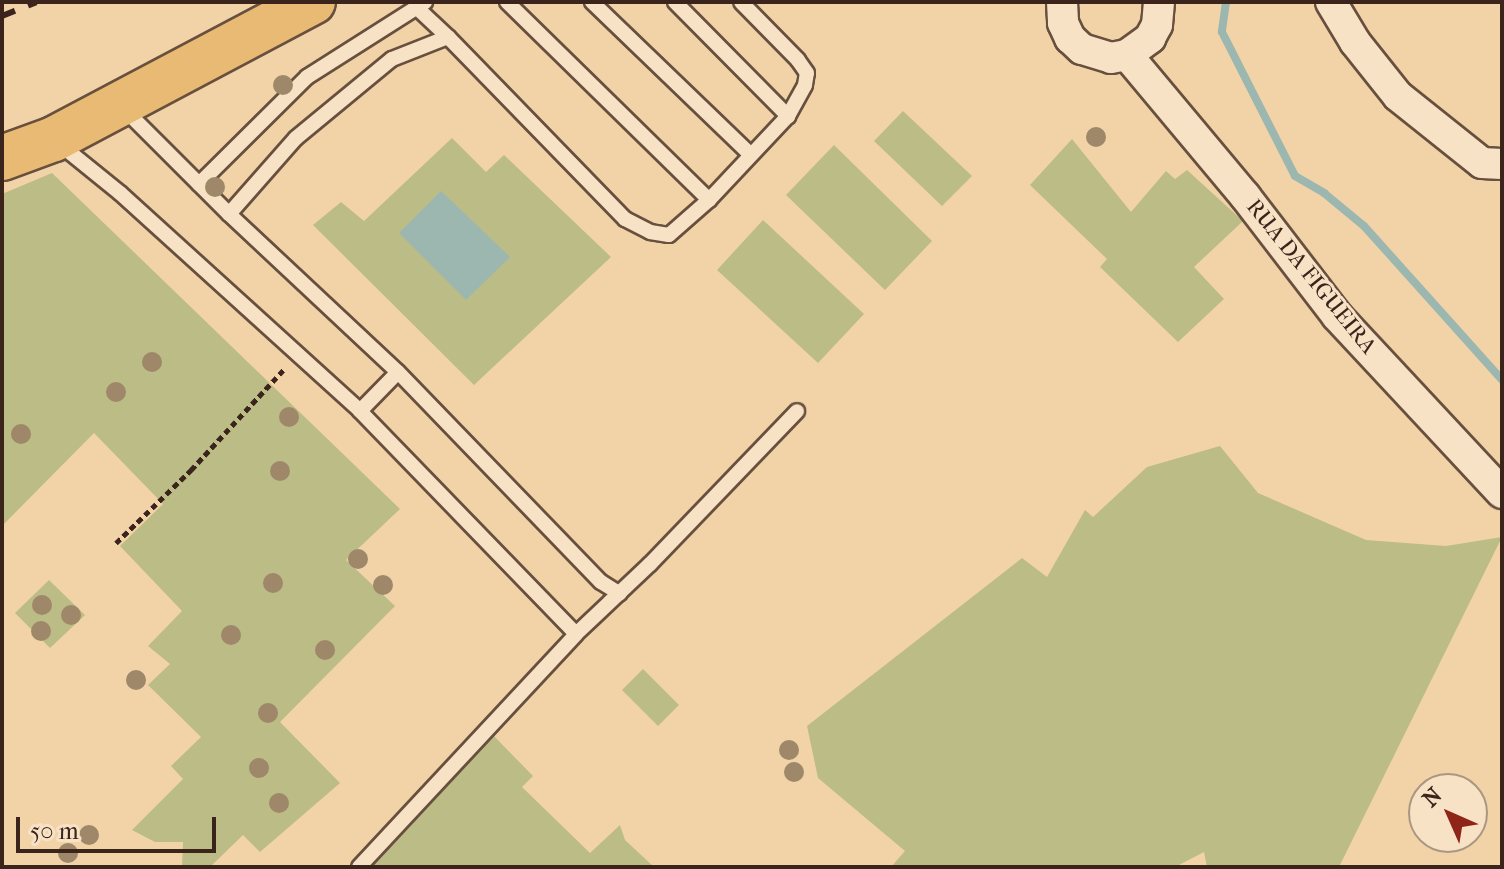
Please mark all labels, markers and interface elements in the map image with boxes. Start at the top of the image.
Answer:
street label: RUA DA FIGUEIRA [1240,194,1382,360]
north arrow [1408,773,1488,853]
text: N [1417,782,1448,813]
scale bar [20,801,220,851]
text: 50 m [30,817,79,845]

